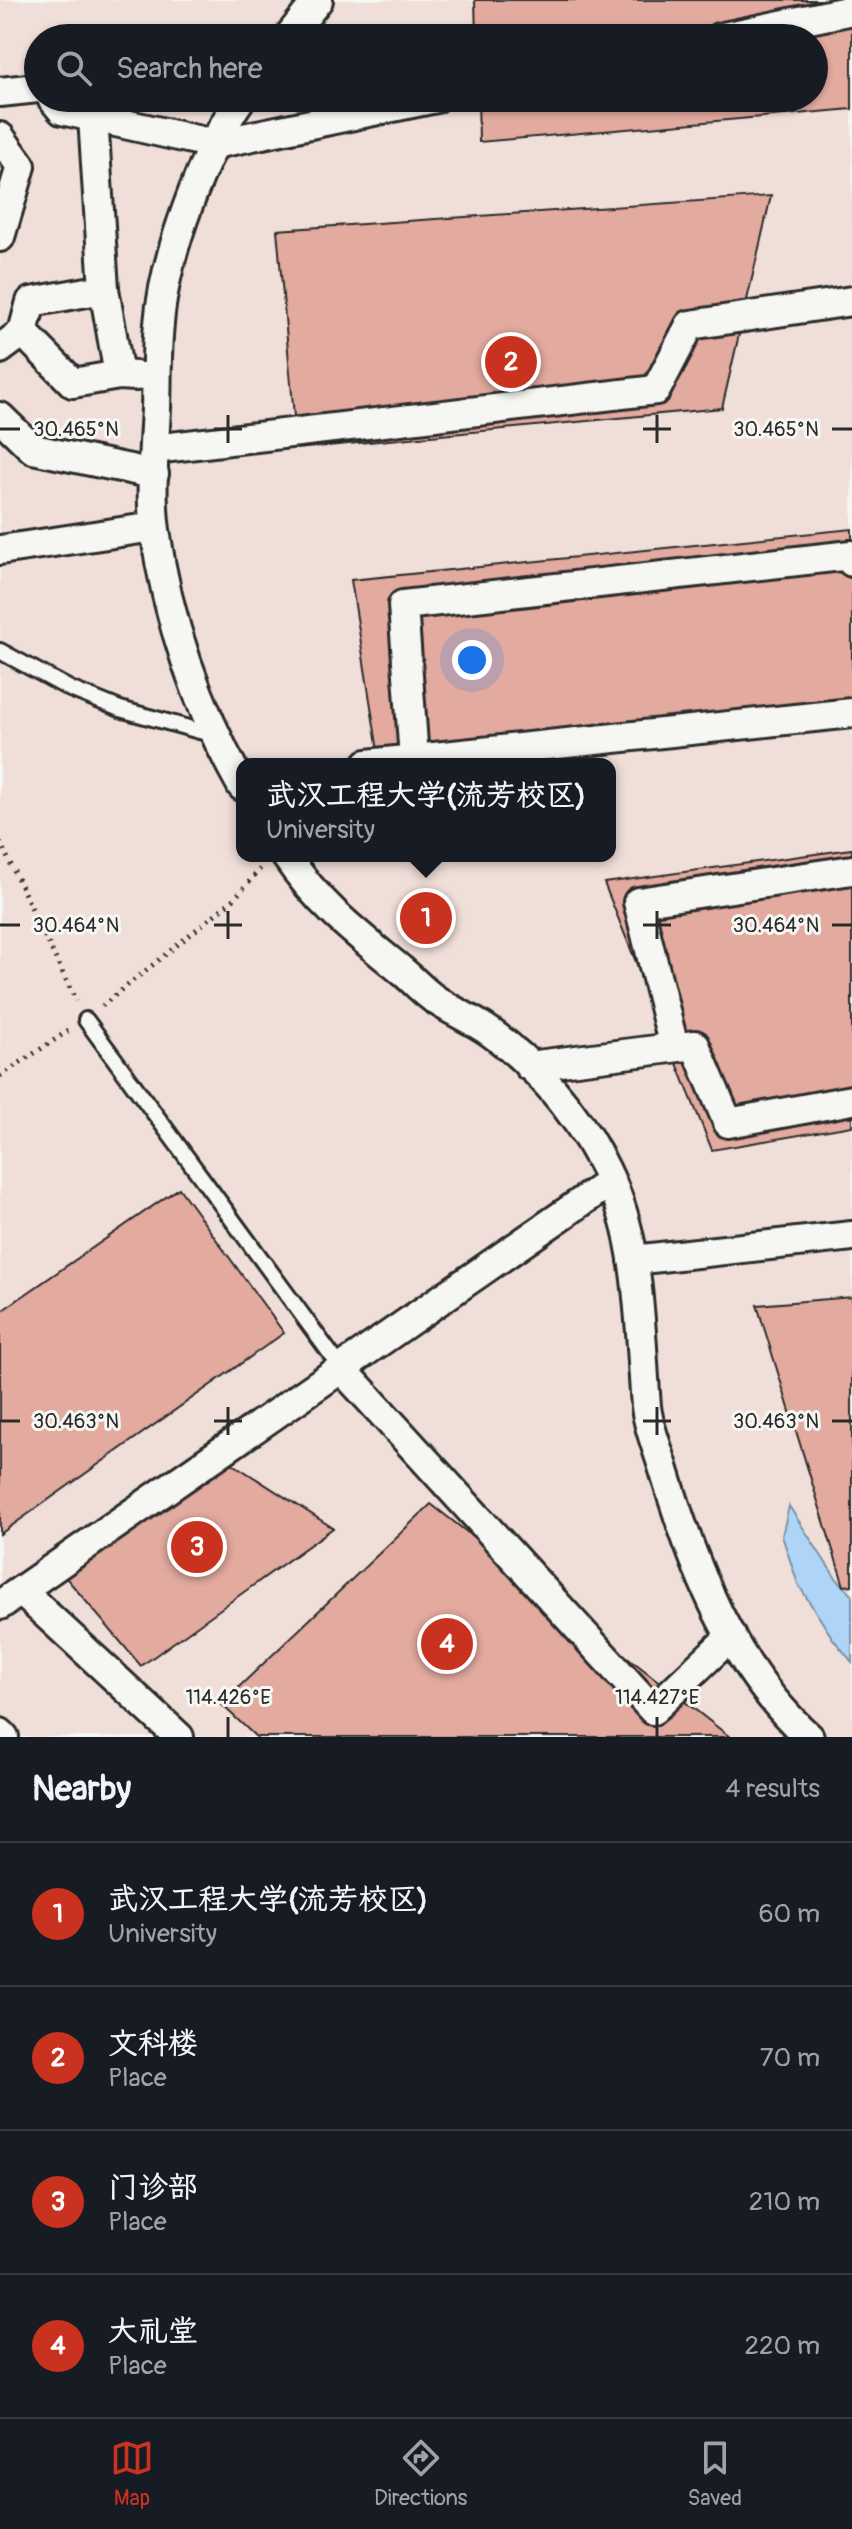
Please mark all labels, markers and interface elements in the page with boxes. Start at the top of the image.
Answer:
search box [24,24,828,112]
icon: search [52,46,96,90]
text: Search here [116,50,263,87]
pin: 2 [485,332,537,392]
text: 30.465°N [33,417,119,442]
text: 30.465°N [733,417,819,442]
your location [452,640,492,680]
popup [236,758,616,862]
text: 武汉工程大学(流芳校区) [266,777,586,814]
text: University [266,814,375,846]
pin: 1 [400,888,452,948]
text: 30.464°N [33,913,119,938]
text: 30.464°N [733,913,819,938]
text: 30.463°N [33,1409,119,1434]
text: 30.463°N [733,1409,819,1434]
pin: 3 [171,1517,223,1577]
pin: 4 [421,1614,473,1674]
text: 114.426°E [185,1685,271,1710]
text: 114.427°E [615,1685,699,1710]
text: Nearby [32,1768,131,1811]
text: 4 results [725,1773,820,1805]
text: 武汉工程大学(流芳校区) [108,1881,428,1918]
text: 1 [53,1898,63,1930]
text: 60 m [758,1898,820,1930]
text: University [108,1918,217,1950]
text: 文科楼 [108,2025,198,2062]
text: 2 [51,2042,65,2074]
text: 70 m [760,2042,820,2074]
text: Place [108,2062,167,2094]
text: 门诊部 [108,2169,198,2206]
text: 3 [51,2186,65,2218]
text: 210 m [749,2186,820,2218]
text: Place [108,2206,167,2238]
text: 大礼堂 [108,2313,198,2350]
text: 4 [50,2330,66,2362]
text: 220 m [744,2330,820,2362]
text: Place [108,2350,167,2382]
tab: Map [110,2436,154,2512]
tab: Directions [374,2436,467,2512]
tab: Saved [687,2436,742,2512]

